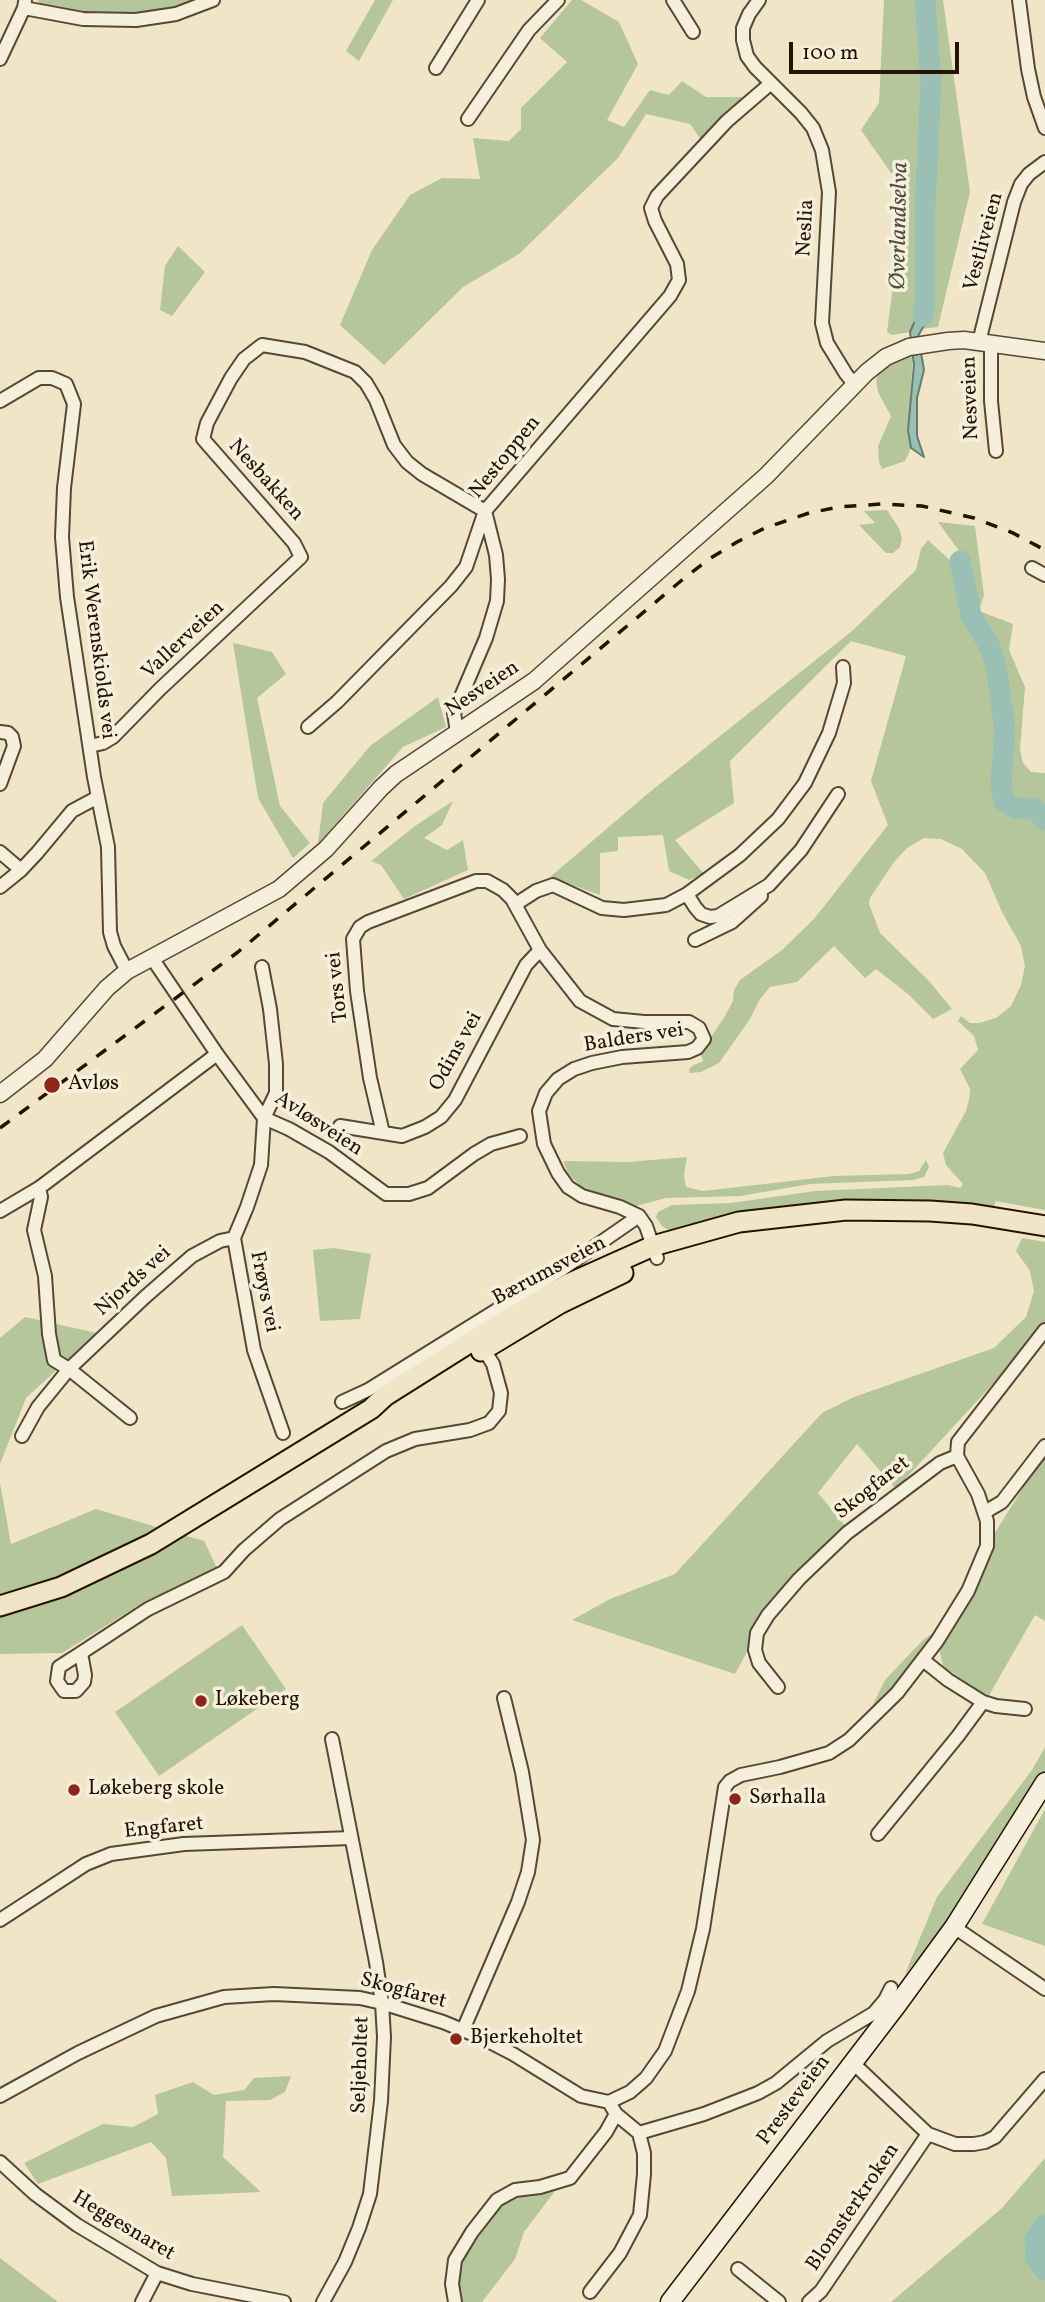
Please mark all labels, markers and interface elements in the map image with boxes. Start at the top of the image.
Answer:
scale bar [793,28,963,72]
text: 100 m [802,39,859,68]
water label: Øverlandselva [886,162,916,290]
street label: Vestliveien [960,190,1010,294]
street label: Neslia [793,199,821,257]
street label: Nesveien [958,356,986,440]
street label: Nestoppen [465,411,547,505]
street label: Nesbakken [222,435,308,527]
street label: Erik Werenskiolds vei [70,539,120,741]
street label: Vallerveien [137,596,231,686]
street label: Nesveien [441,656,525,724]
street label: Tors vei [323,950,355,1024]
street label: Odins vei [425,1008,489,1096]
street label: Balders vei [582,1019,686,1059]
place label: Avløs [68,1072,119,1098]
marker: Avløs [42,1075,62,1095]
street label: Avløsveien [269,1087,367,1163]
street label: Bærumsveien [489,1231,611,1313]
street label: Njords vei [91,1241,177,1323]
street label: Frøys vei [243,1249,283,1335]
street label: Skogfaret [830,1452,916,1526]
place label: Løkeberg [215,1688,300,1714]
marker: Løkeberg [193,1693,209,1709]
place label: Løkeberg skole [88,1777,224,1803]
marker: Løkeberg skole [66,1782,82,1798]
place label: Sørhalla [749,1786,827,1812]
marker: Sørhalla [727,1791,743,1807]
street label: Engfaret [123,1812,205,1846]
street label: Skogfaret [357,1968,449,2016]
street label: Seljeholtet [348,2016,376,2114]
place label: Bjerkeholtet [470,2026,583,2052]
marker: Bjerkeholtet [448,2031,464,2047]
street label: Presteveien [753,2051,837,2151]
street label: Blomsterkroken [802,2139,906,2277]
street label: Heggesnaret [67,2187,179,2267]

